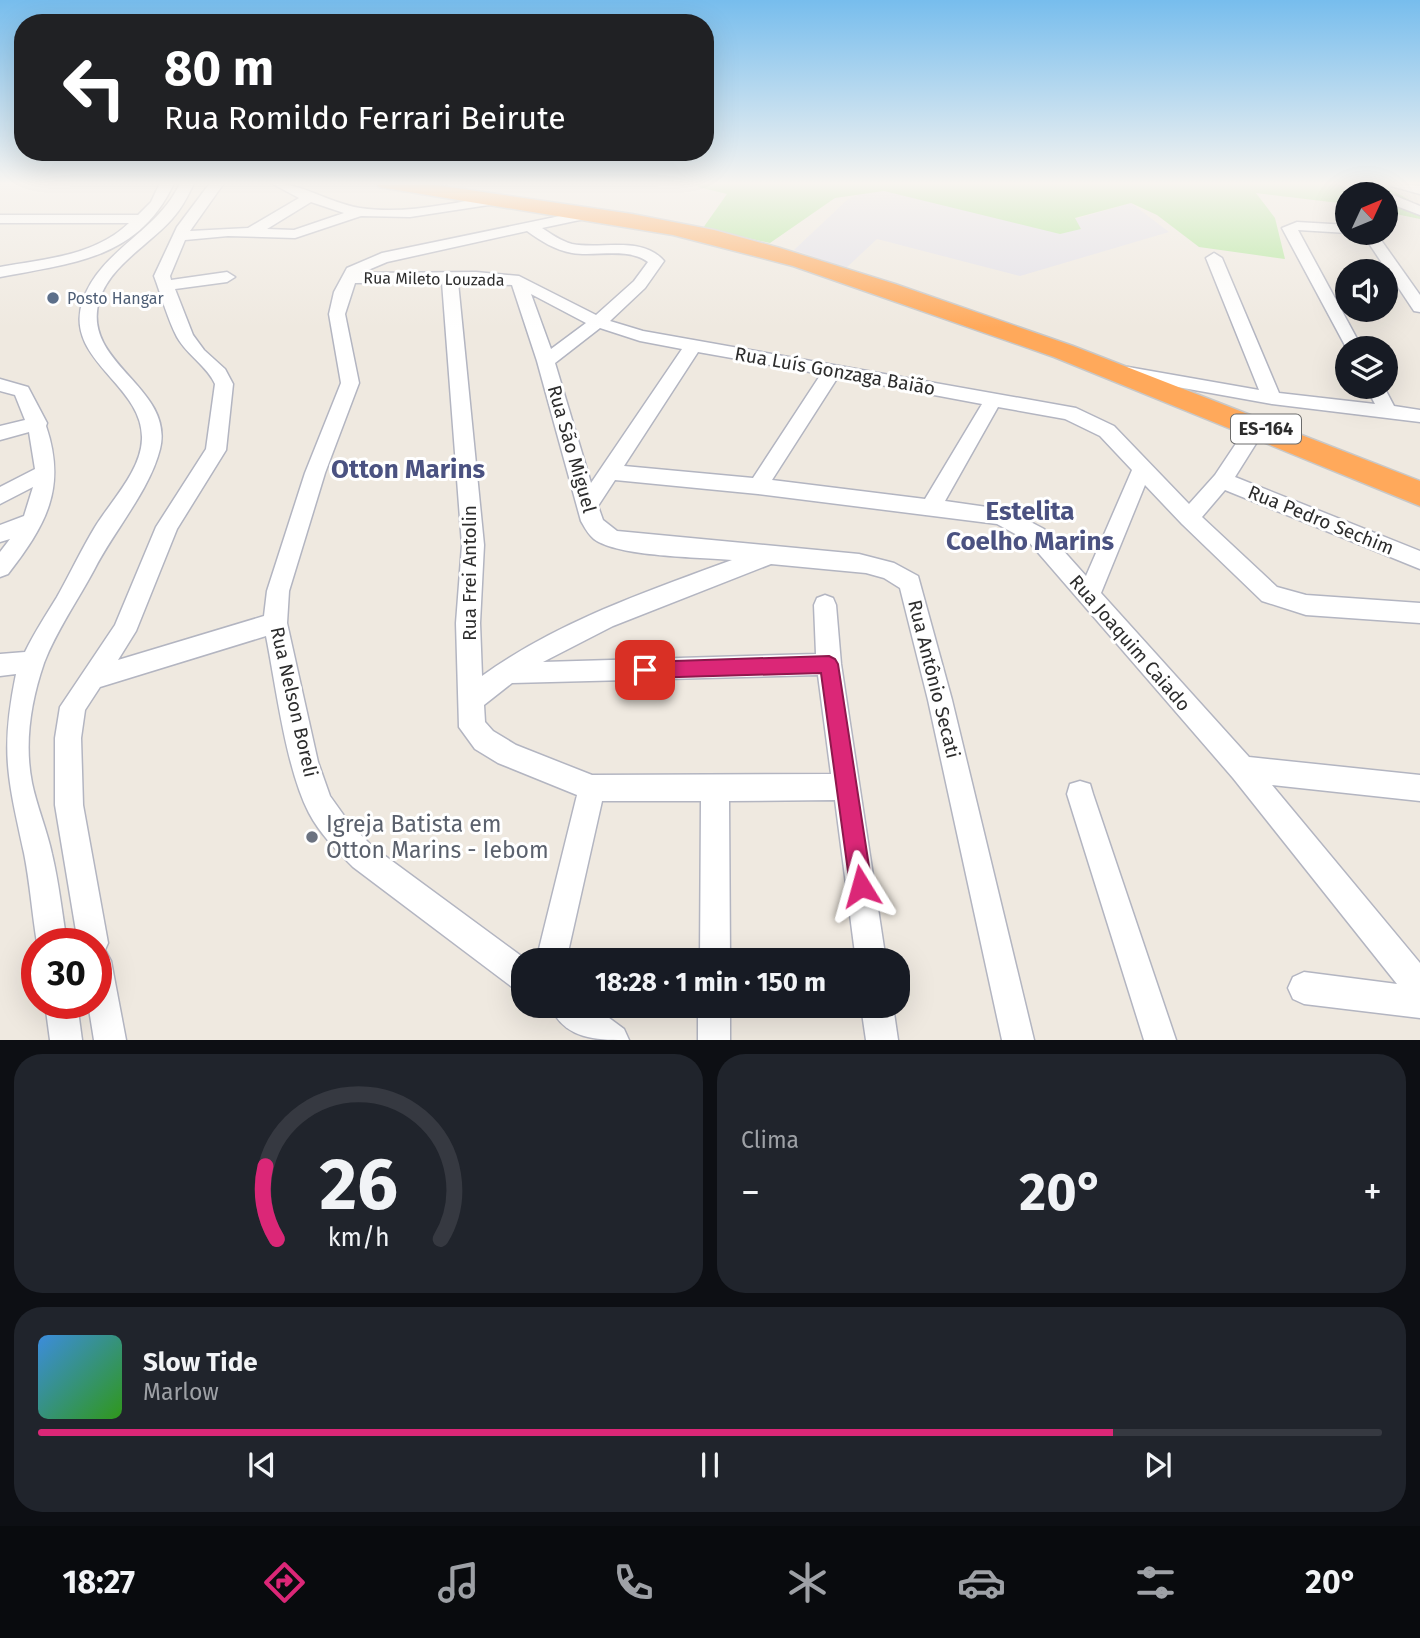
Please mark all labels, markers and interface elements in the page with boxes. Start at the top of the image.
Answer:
text: 80 m [164,39,274,98]
icon: left [49,42,140,133]
text: Rua Romildo Ferrari Beirute [164,99,566,137]
north arrow [1335,182,1398,245]
map controls [1335,182,1398,399]
button: sound [1335,259,1398,322]
street label: Rua Mileto Louzada [363,268,505,290]
place label: Posto Hangar [67,289,164,308]
marker: Posto Hangar [45,290,61,306]
button: layers [1335,336,1398,399]
street label: Rua Luís Gonzaga Baião [733,342,937,400]
street label: Rua São Miguel [543,383,601,516]
road number: ES-164 [1231,414,1301,444]
district label: Otton Marins [331,454,485,485]
street label: Rua Pedro Sechim [1245,480,1397,560]
district label: Estelita Coelho Marins [946,496,1114,557]
street label: Rua Frei Antolin [458,505,481,641]
street label: Rua Joaquim Caiado [1065,570,1195,716]
street label: Rua Antônio Secati [903,597,965,761]
street label: Rua Nelson Boreli [266,625,322,779]
pin [615,640,675,700]
icon: arrive [626,651,664,689]
place label: Igreja Batista em Otton Marins - Iebom [326,810,549,864]
marker: Igreja Batista em Otton Marins - Iebom [304,829,320,845]
position arrow [824,849,898,923]
speed limit sign: 30 [21,928,112,1019]
text: 18:28 · 1 min · 150 m [595,967,826,998]
text: Clima [741,1126,799,1154]
text: 26 [319,1142,398,1229]
text: 20° [1019,1161,1104,1224]
text: − [741,1169,760,1215]
text: + [1363,1169,1382,1215]
text: km/h [328,1223,389,1253]
text: Slow Tide [143,1347,258,1378]
text: Marlow [143,1378,219,1406]
icon: previous [243,1446,281,1484]
icon: pause [691,1446,729,1484]
icon: next [1139,1446,1177,1484]
icon: directions [260,1558,309,1607]
icon: music [434,1558,483,1607]
icon: phone [609,1558,658,1607]
icon: climate [783,1558,832,1607]
icon: car [957,1558,1006,1607]
icon: filters [1131,1558,1180,1607]
text: 18:27 [63,1563,135,1601]
text: 20° [1305,1563,1357,1601]

